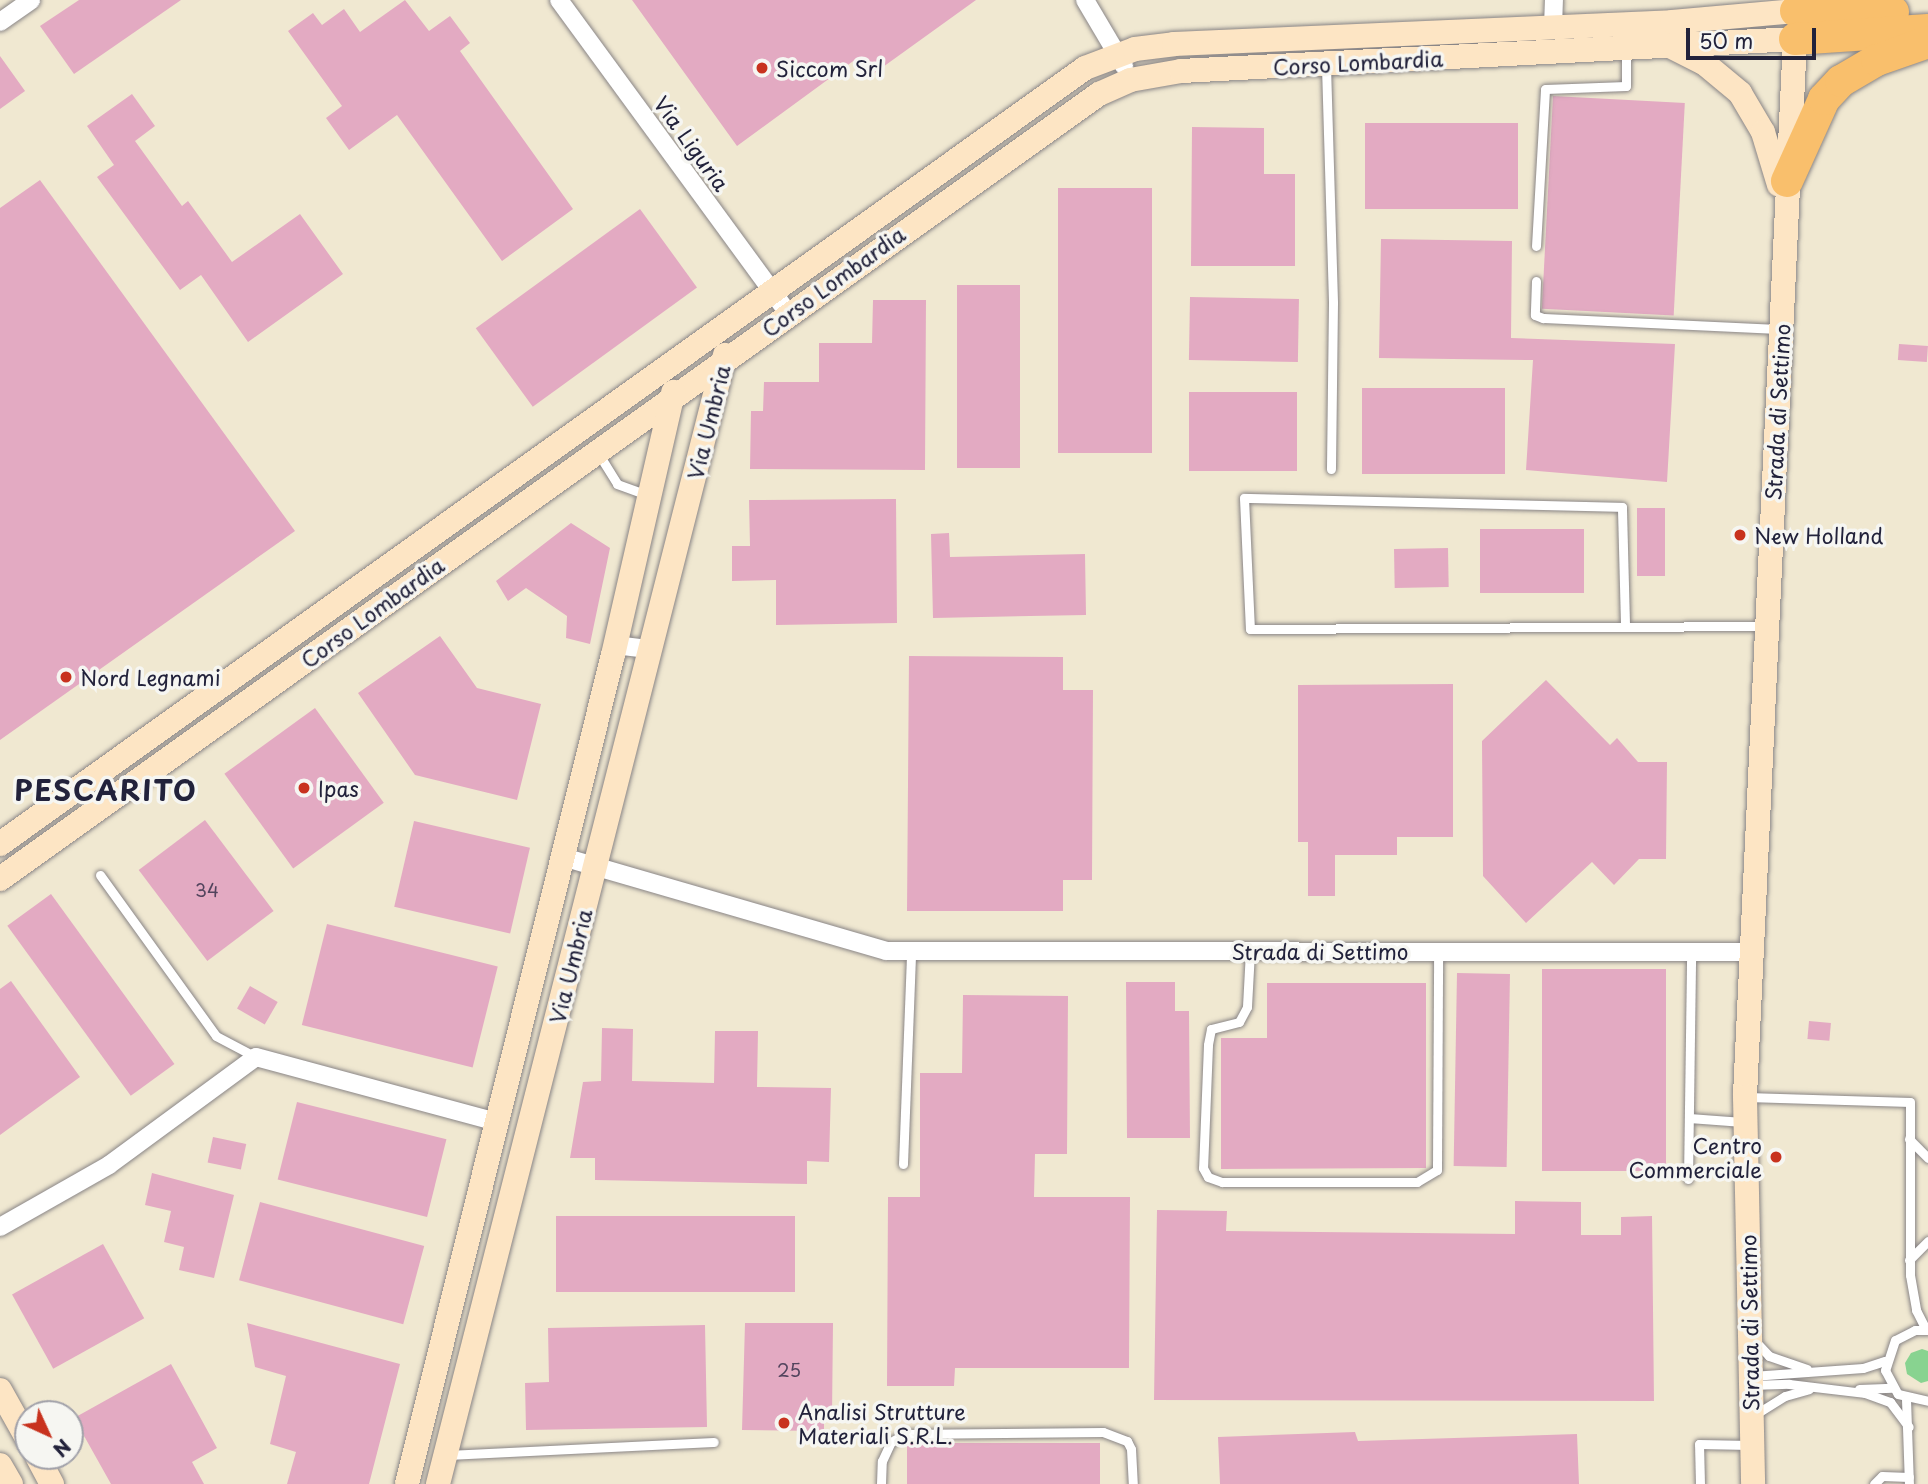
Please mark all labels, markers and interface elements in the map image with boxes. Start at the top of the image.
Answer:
scale bar [1690,14,1820,58]
text: 50 m [1699,24,1753,56]
street label: Corso Lombardia [1272,45,1444,79]
place label: Siccom Srl [776,55,882,81]
marker: Siccom Srl [754,60,770,76]
street label: Via Liguria [649,91,735,195]
street label: Corso Lombardia [756,220,910,342]
street label: Strada di Settimo [1760,323,1794,501]
street label: Via Umbria [682,363,734,481]
place label: New Holland [1754,522,1883,548]
marker: New Holland [1732,527,1748,543]
street label: Corso Lombardia [295,551,449,673]
place label: Nord Legnami [80,664,223,690]
marker: Nord Legnami [58,669,74,685]
district label: PESCARITO [15,773,197,807]
place label: Ipas [318,775,359,801]
marker: Ipas [296,780,312,796]
house number: 34 [195,879,219,901]
street label: Via Umbria [544,907,596,1025]
street label: Strada di Settimo [1231,938,1409,964]
place label: Centro Commerciale [1628,1132,1762,1182]
marker: Centro Commerciale [1768,1149,1784,1165]
street label: Strada di Settimo [1735,1234,1763,1412]
house number: 25 [777,1359,801,1381]
place label: Analisi Strutture Materiali S.R.L. [798,1398,968,1448]
north arrow [14,1400,84,1470]
marker: Analisi Strutture Materiali S.R.L. [776,1415,792,1431]
text: N [47,1433,78,1464]

